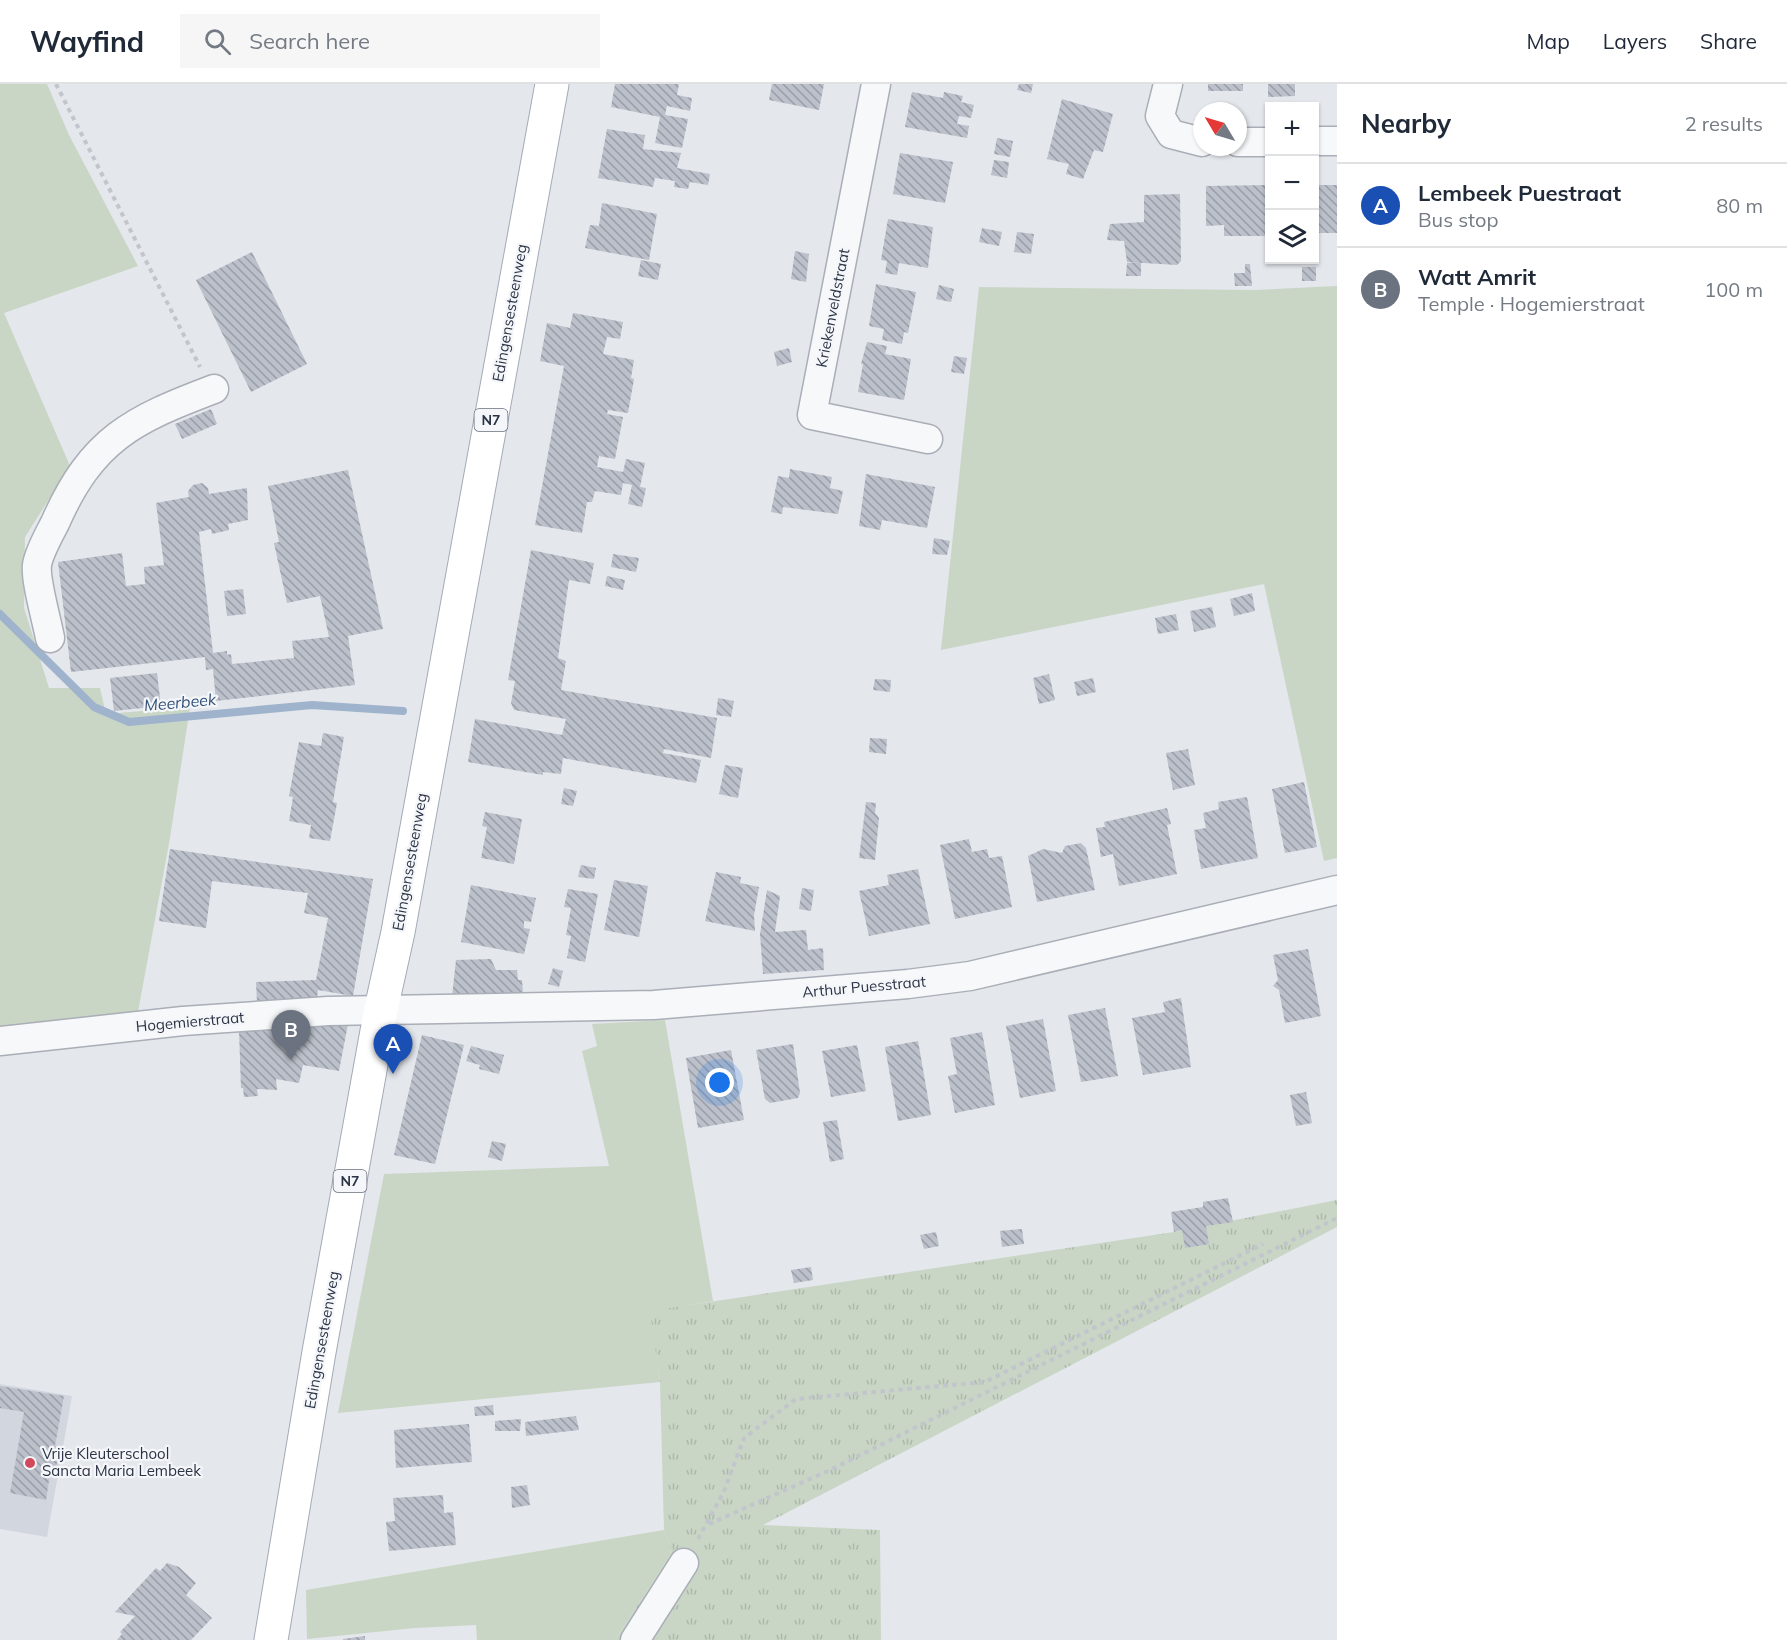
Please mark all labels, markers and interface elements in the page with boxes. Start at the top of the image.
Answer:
search box [180,14,600,68]
text: Wayfind [30,24,144,59]
icon: search [201,25,234,58]
text: Search here [249,27,370,55]
text: Map [1527,28,1570,54]
text: Layers [1603,28,1667,54]
text: Share [1700,28,1757,54]
north arrow [1193,102,1247,156]
map controls [1265,102,1319,264]
button: + [1265,102,1319,156]
text: Nearby [1361,107,1451,140]
text: 2 results [1685,111,1763,136]
button: − [1265,156,1319,210]
text: Lembeek Puestraat [1418,179,1621,207]
text: A [1373,193,1388,218]
text: 80 m [1716,193,1763,218]
text: Bus stop [1418,207,1498,232]
button: layers [1265,210,1319,264]
street label: Edingensesteenweg [488,243,531,383]
street label: Kriekenveldstraat [812,247,853,369]
text: Watt Amrit [1418,263,1536,291]
text: B [1374,277,1387,302]
text: 100 m [1704,277,1763,302]
text: Temple · Hogemierstraat [1418,291,1645,316]
road number: N7 [474,409,508,431]
water label: Meerbeek [143,689,218,715]
street label: Edingensesteenweg [388,792,431,932]
street label: Arthur Puesstraat [801,972,927,1001]
street label: Hogemierstraat [135,1007,245,1036]
pin: B [272,1010,310,1060]
pin: A [374,1024,412,1074]
your location [705,1068,734,1097]
road number: N7 [334,1170,366,1192]
street label: Edingensesteenweg [300,1270,343,1410]
place label: Vrije Kleuterschool Sancta Maria Lembeek [42,1444,201,1480]
marker: Vrije Kleuterschool Sancta Maria Lembeek [23,1456,37,1470]

